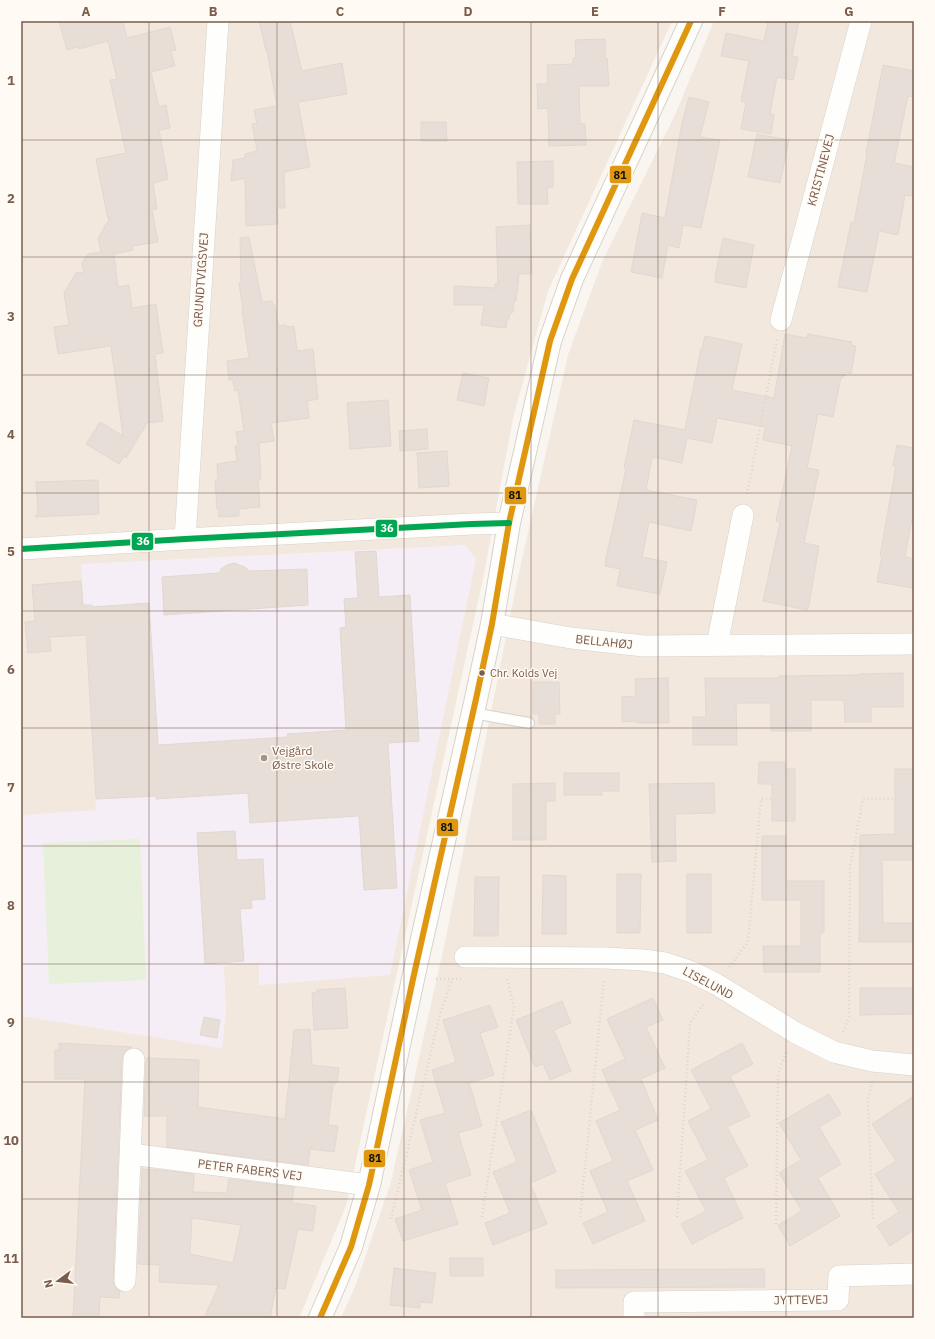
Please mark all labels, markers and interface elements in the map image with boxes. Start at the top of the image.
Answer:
text: A [82,3,91,20]
text: B [209,3,218,20]
text: C [336,3,345,20]
text: D [463,3,473,20]
text: E [591,3,599,20]
text: F [718,3,726,20]
text: G [844,3,854,20]
text: 1 [7,72,15,89]
street label: KRISTINEVEJ [804,132,837,208]
line badge: 81 [609,165,632,184]
text: 81 [613,168,627,182]
text: 2 [7,190,15,207]
street label: GRUNDTVIGSVEJ [190,232,211,328]
text: 3 [7,308,15,325]
text: 4 [7,426,15,443]
line badge: 81 [504,486,527,505]
text: 81 [508,488,522,502]
line badge: 36 [375,519,398,538]
text: 36 [380,521,394,535]
line badge: 36 [131,532,154,551]
text: 36 [136,534,150,548]
text: 5 [7,543,15,560]
street label: BELLAHØJ [575,631,634,652]
text: 6 [7,661,15,678]
place label: Chr. Kolds Vej [490,666,557,680]
marker: Chr. Kolds Vej [477,668,487,678]
place label: Vejgård Østre Skole [272,743,334,772]
marker: Vejgård Østre Skole [259,753,269,763]
text: 7 [7,779,15,796]
line badge: 81 [436,818,459,837]
text: 81 [440,820,454,834]
text: 8 [7,897,15,914]
street label: LISELUND [680,963,736,1002]
text: 9 [7,1014,15,1031]
text: 10 [3,1132,19,1149]
line badge: 81 [363,1149,386,1168]
text: 81 [368,1151,382,1165]
street label: PETER FABERS VEJ [197,1156,303,1183]
text: 11 [3,1250,19,1267]
north arrow [38,1261,78,1301]
text: N [41,1278,56,1289]
street label: JYTTEVEJ [774,1292,828,1307]

